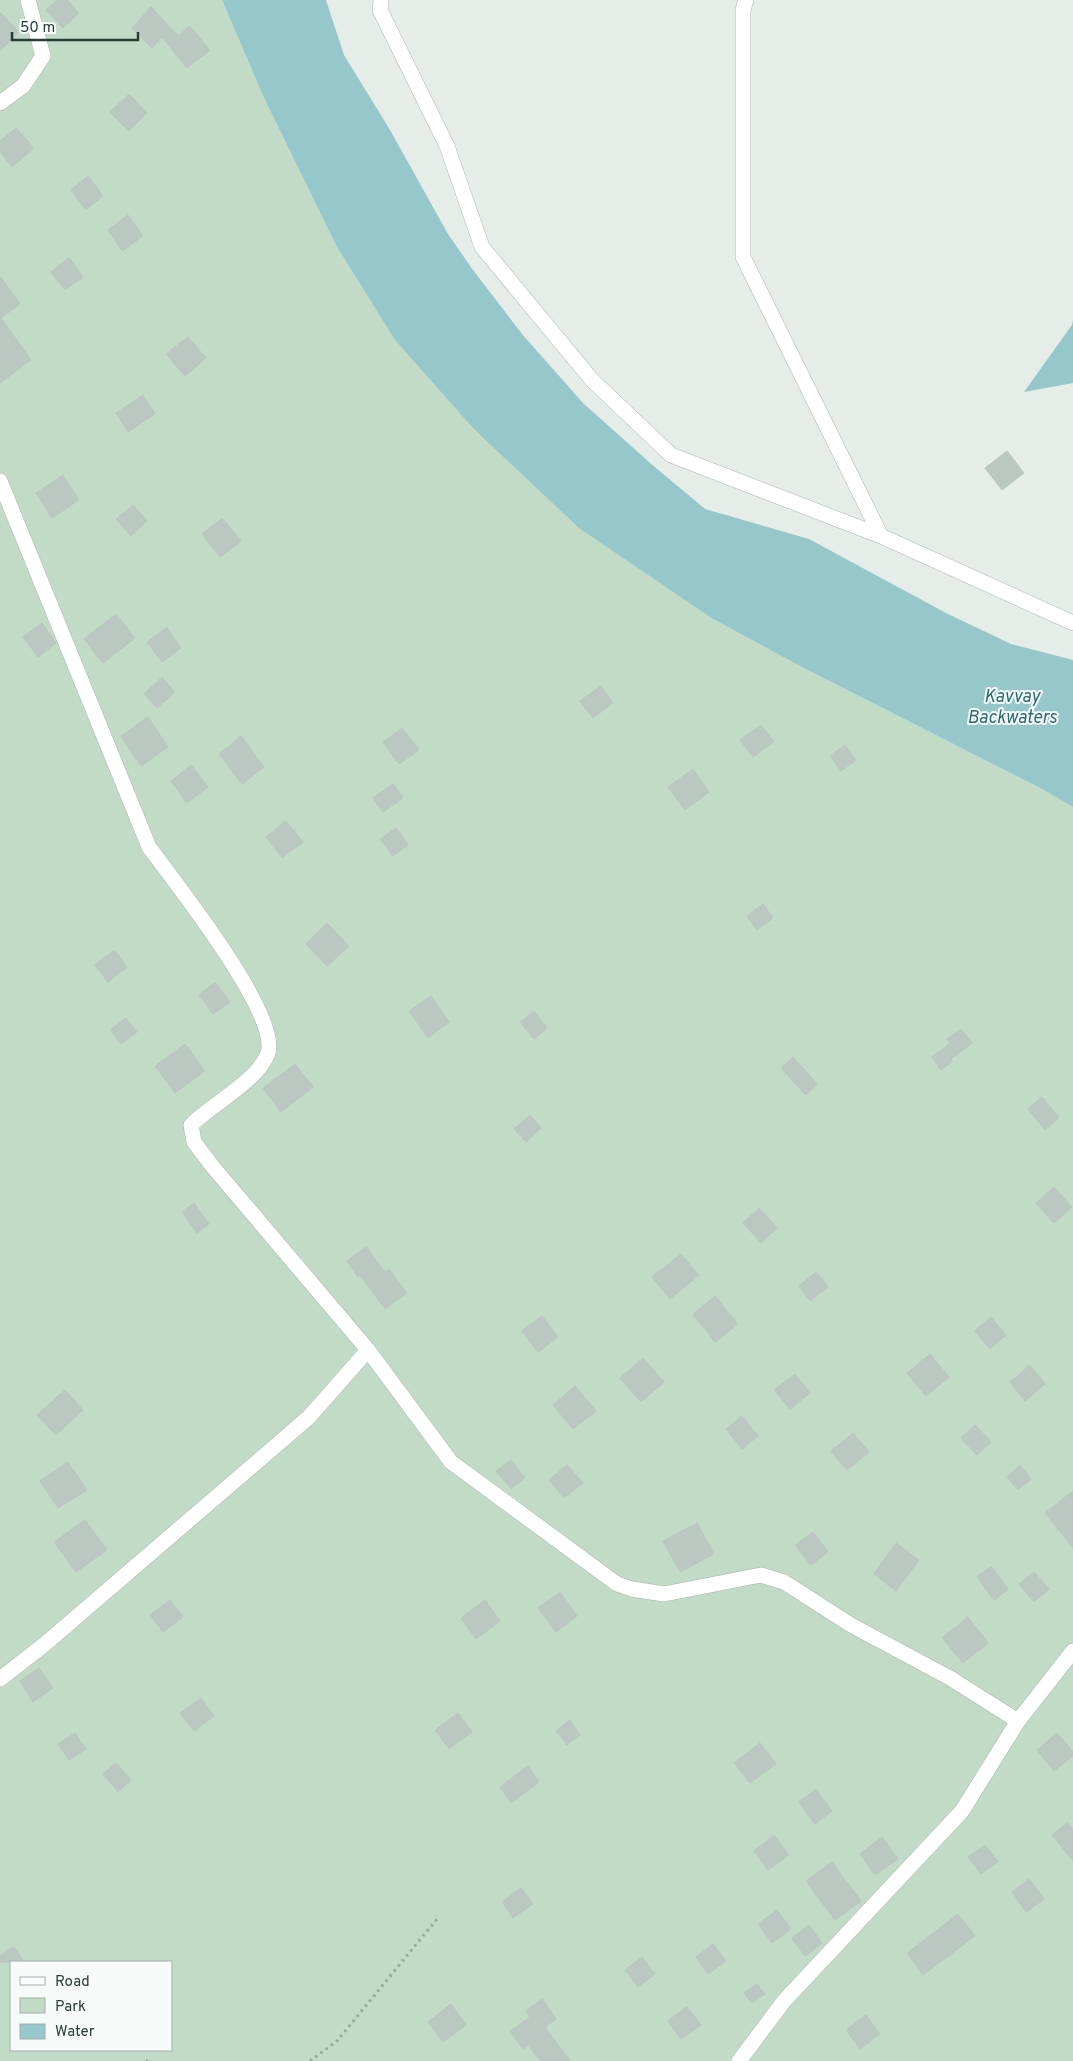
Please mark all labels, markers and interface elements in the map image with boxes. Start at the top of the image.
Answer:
scale bar [12,10,139,42]
text: 50 m [20,19,55,38]
water label: Kavvay Backwaters [967,686,1058,730]
legend [10,1961,172,2051]
text: Road [55,1973,90,1992]
text: Park [55,1998,86,2017]
text: Water [55,2023,95,2042]

